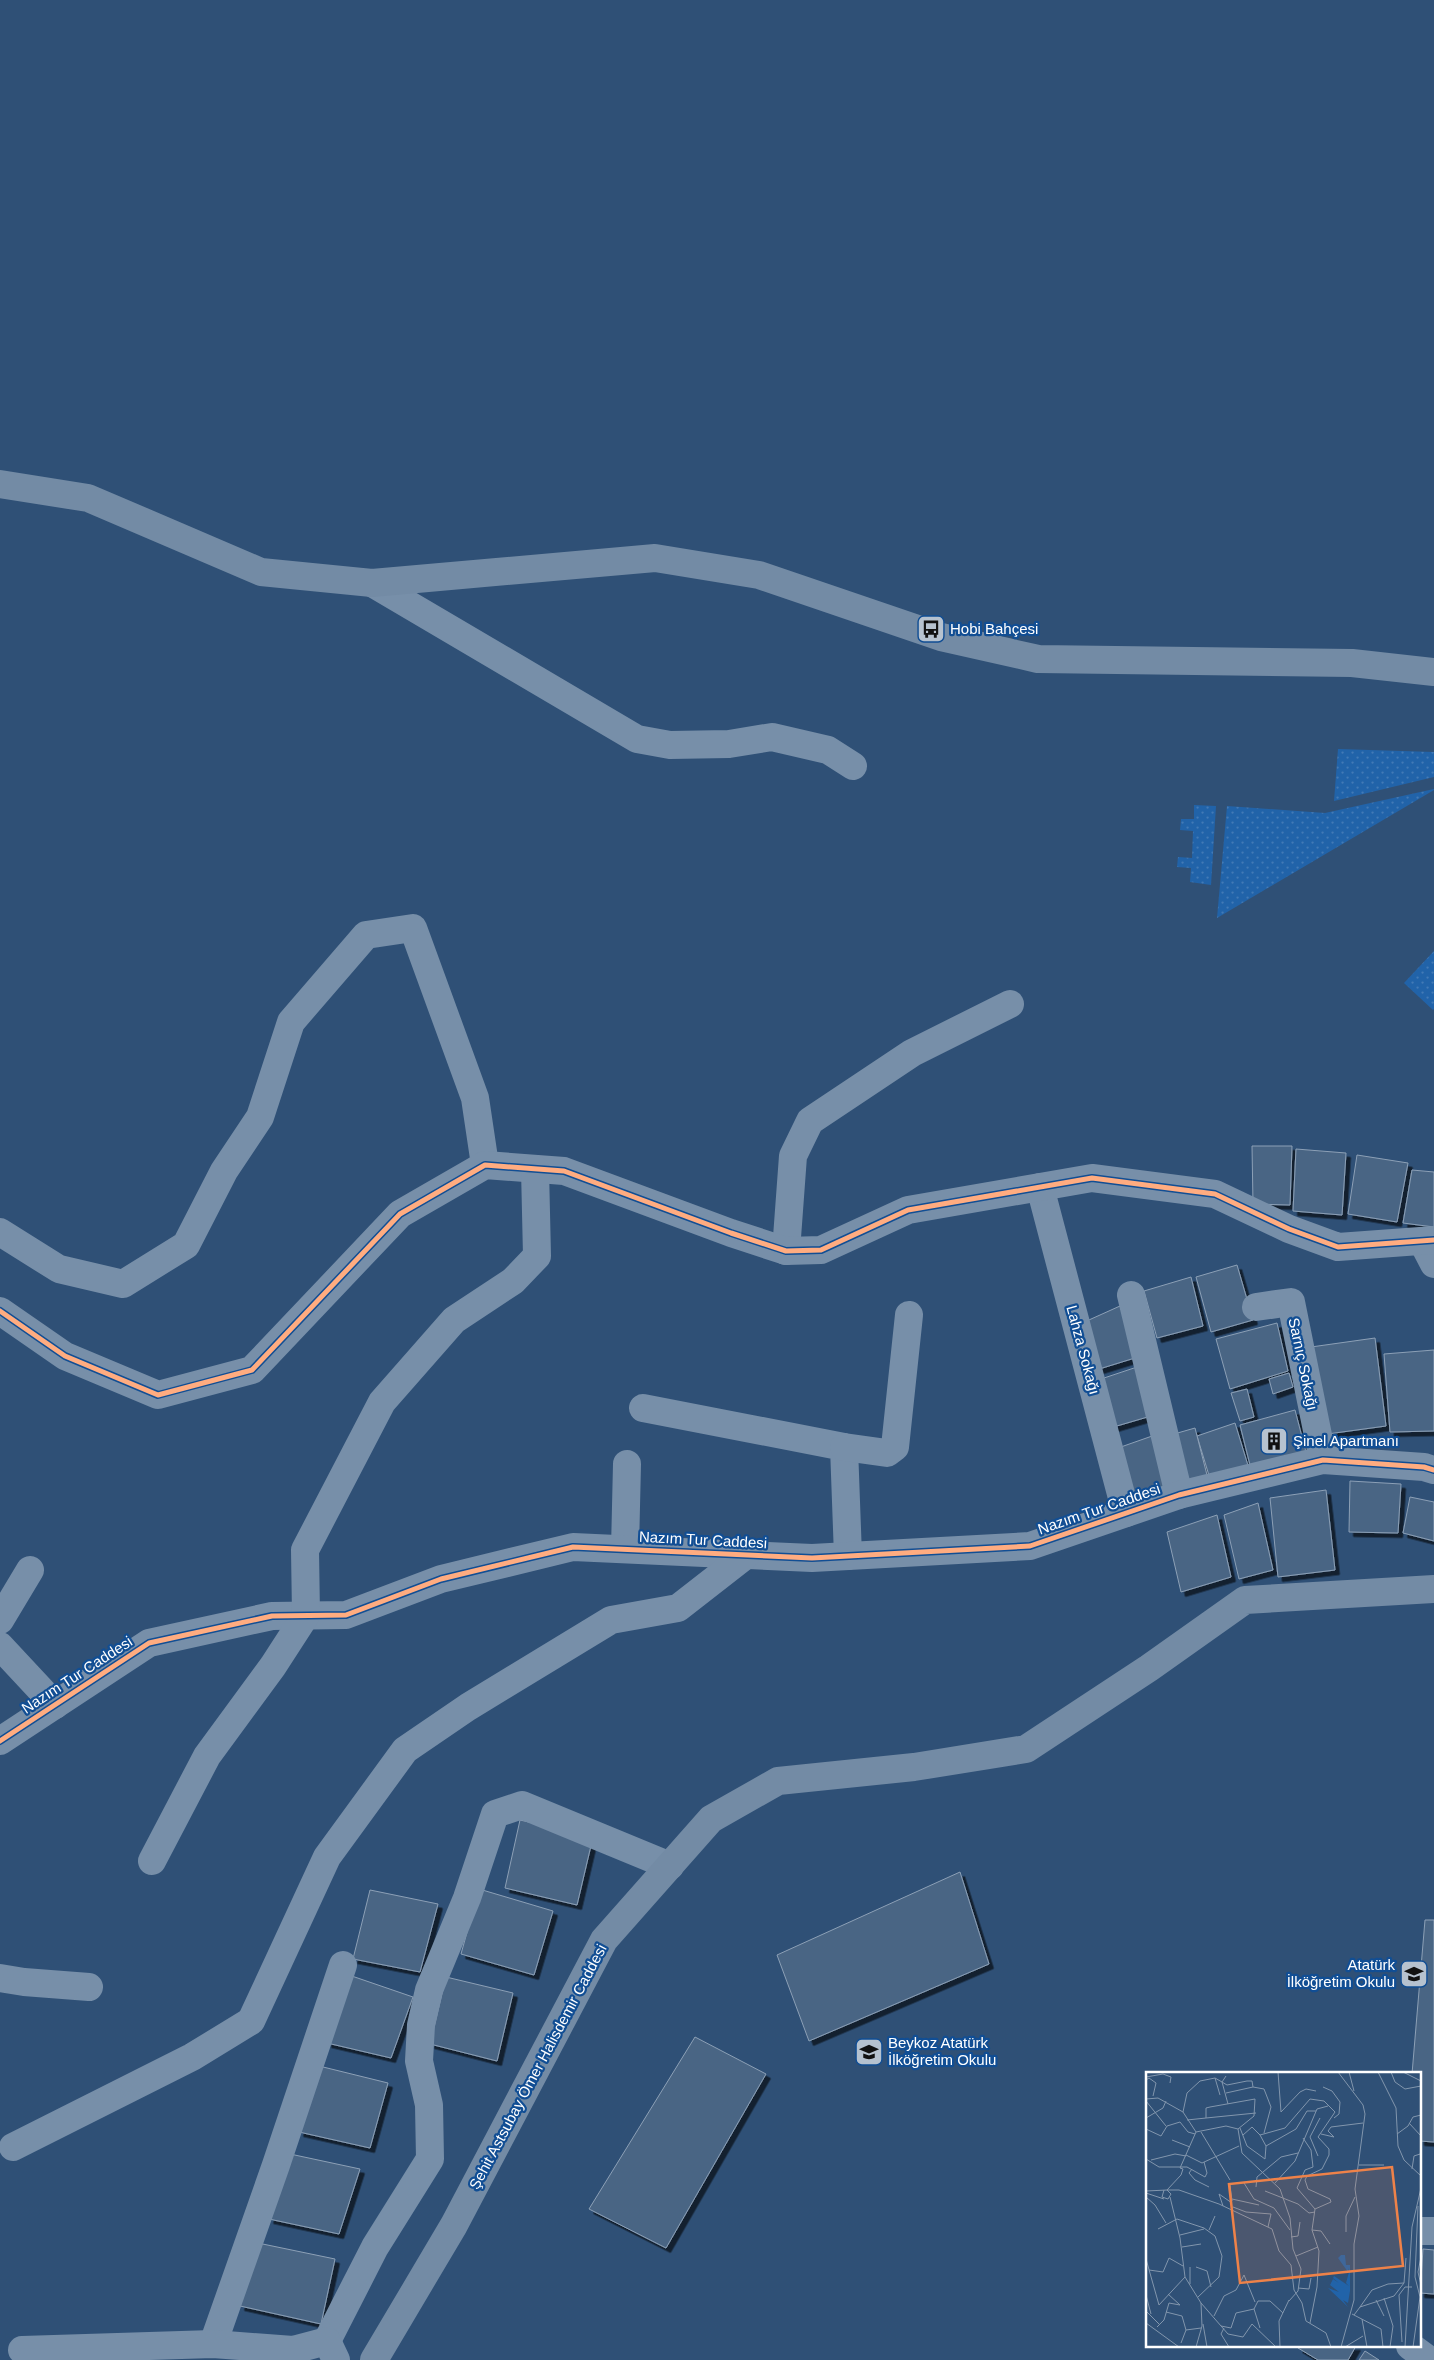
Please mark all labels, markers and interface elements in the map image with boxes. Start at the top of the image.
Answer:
bus stop icon: Hobi Bahçesi [916,614,946,644]
place label: Hobi Bahçesi [950,620,1038,637]
street label: Lahza Sokağı [1063,1303,1104,1396]
street label: Sarnıç Sokağı [1285,1316,1322,1412]
building icon: Şinel Apartmanı [1259,1426,1289,1456]
place label: Şinel Apartmanı [1293,1432,1399,1449]
street label: Nazım Tur Caddesi [1035,1480,1162,1537]
street label: Nazım Tur Caddesi [638,1528,768,1551]
street label: Nazım Tur Caddesi [18,1632,135,1717]
street label: Şehit Astsubay Ömer Halisdemir Caddesi [465,1941,610,2192]
place label: Atatürk İlköğretim Okulu [1287,1956,1395,1990]
school or university icon: Atatürk İlköğretim Okulu [1399,1959,1429,1989]
place label: Beykoz Atatürk İlköğretim Okulu [888,2034,996,2068]
school or university icon: Beykoz Atatürk İlköğretim Okulu [854,2037,884,2067]
inset map [1146,2072,1422,2348]

